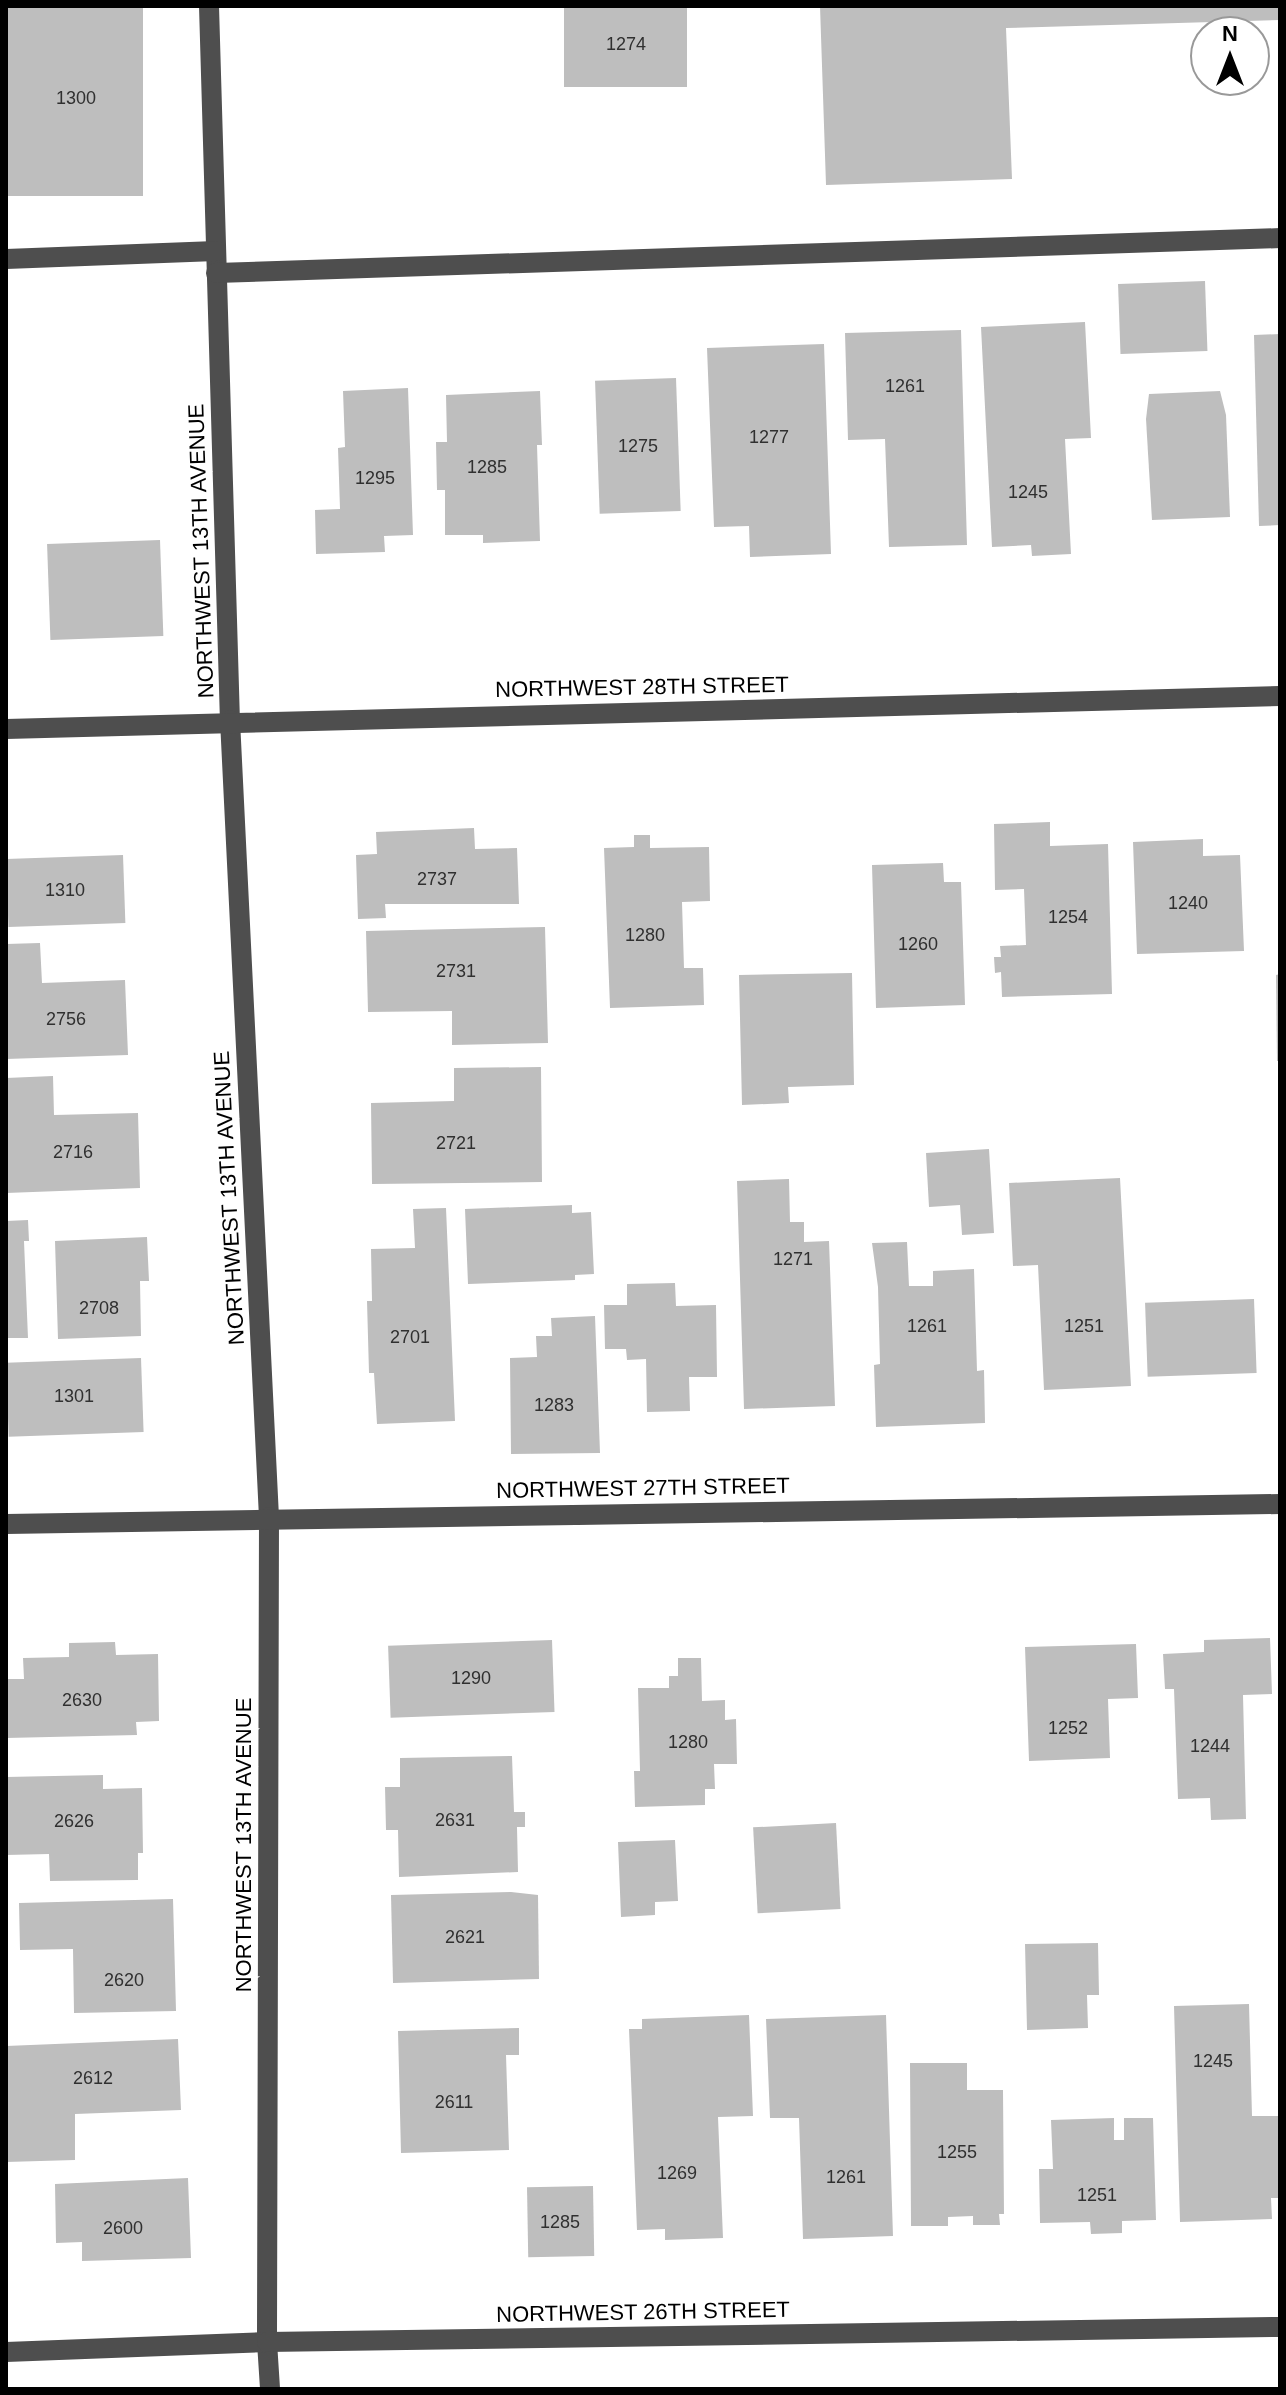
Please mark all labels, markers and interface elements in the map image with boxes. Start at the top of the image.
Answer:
north arrow [1190,16,1270,96]
text: N [1222,21,1238,46]
house number: 1274 [606,33,646,55]
house number: 1300 [56,87,96,109]
house number: 1261 [885,375,925,397]
street label: NORTHWEST 13TH AVENUE [183,403,219,699]
house number: 1277 [749,426,789,448]
house number: 1275 [618,435,658,457]
house number: 1285 [467,456,507,478]
house number: 1295 [355,467,395,489]
house number: 1245 [1008,481,1048,503]
street label: NORTHWEST 28TH STREET [495,671,789,703]
house number: 2737 [417,868,457,890]
house number: 1310 [45,879,85,901]
house number: 1240 [1168,892,1208,914]
house number: 1254 [1048,906,1088,928]
house number: 1280 [625,924,665,946]
house number: 1260 [898,933,938,955]
house number: 2731 [436,960,476,982]
house number: 2756 [46,1008,86,1030]
street label: NORTHWEST 13TH AVENUE [208,1049,250,1347]
house number: 2721 [436,1132,476,1154]
house number: 2716 [53,1141,93,1163]
house number: 1271 [773,1248,813,1270]
house number: 2708 [79,1297,119,1319]
house number: 1261 [907,1315,947,1337]
house number: 1251 [1064,1315,1104,1337]
house number: 2701 [390,1326,430,1348]
house number: 1301 [54,1385,94,1407]
house number: 1283 [534,1394,574,1416]
street label: NORTHWEST 27TH STREET [496,1472,790,1504]
house number: 1290 [451,1667,491,1689]
house number: 2630 [62,1689,102,1711]
street label: NORTHWEST 13TH AVENUE [231,1697,257,1993]
house number: 1252 [1048,1717,1088,1739]
house number: 1280 [668,1731,708,1753]
house number: 1244 [1190,1735,1230,1757]
house number: 2631 [435,1809,475,1831]
house number: 2626 [54,1810,94,1832]
house number: 2621 [445,1926,485,1948]
house number: 2620 [104,1969,144,1991]
house number: 1245 [1193,2050,1233,2072]
house number: 2612 [73,2067,113,2089]
house number: 2611 [435,2091,473,2113]
house number: 1255 [937,2141,977,2163]
house number: 1269 [657,2162,697,2184]
house number: 1261 [826,2166,866,2188]
house number: 1251 [1077,2184,1117,2206]
house number: 1285 [540,2211,580,2233]
house number: 2600 [103,2217,143,2239]
street label: NORTHWEST 26TH STREET [496,2296,790,2328]

